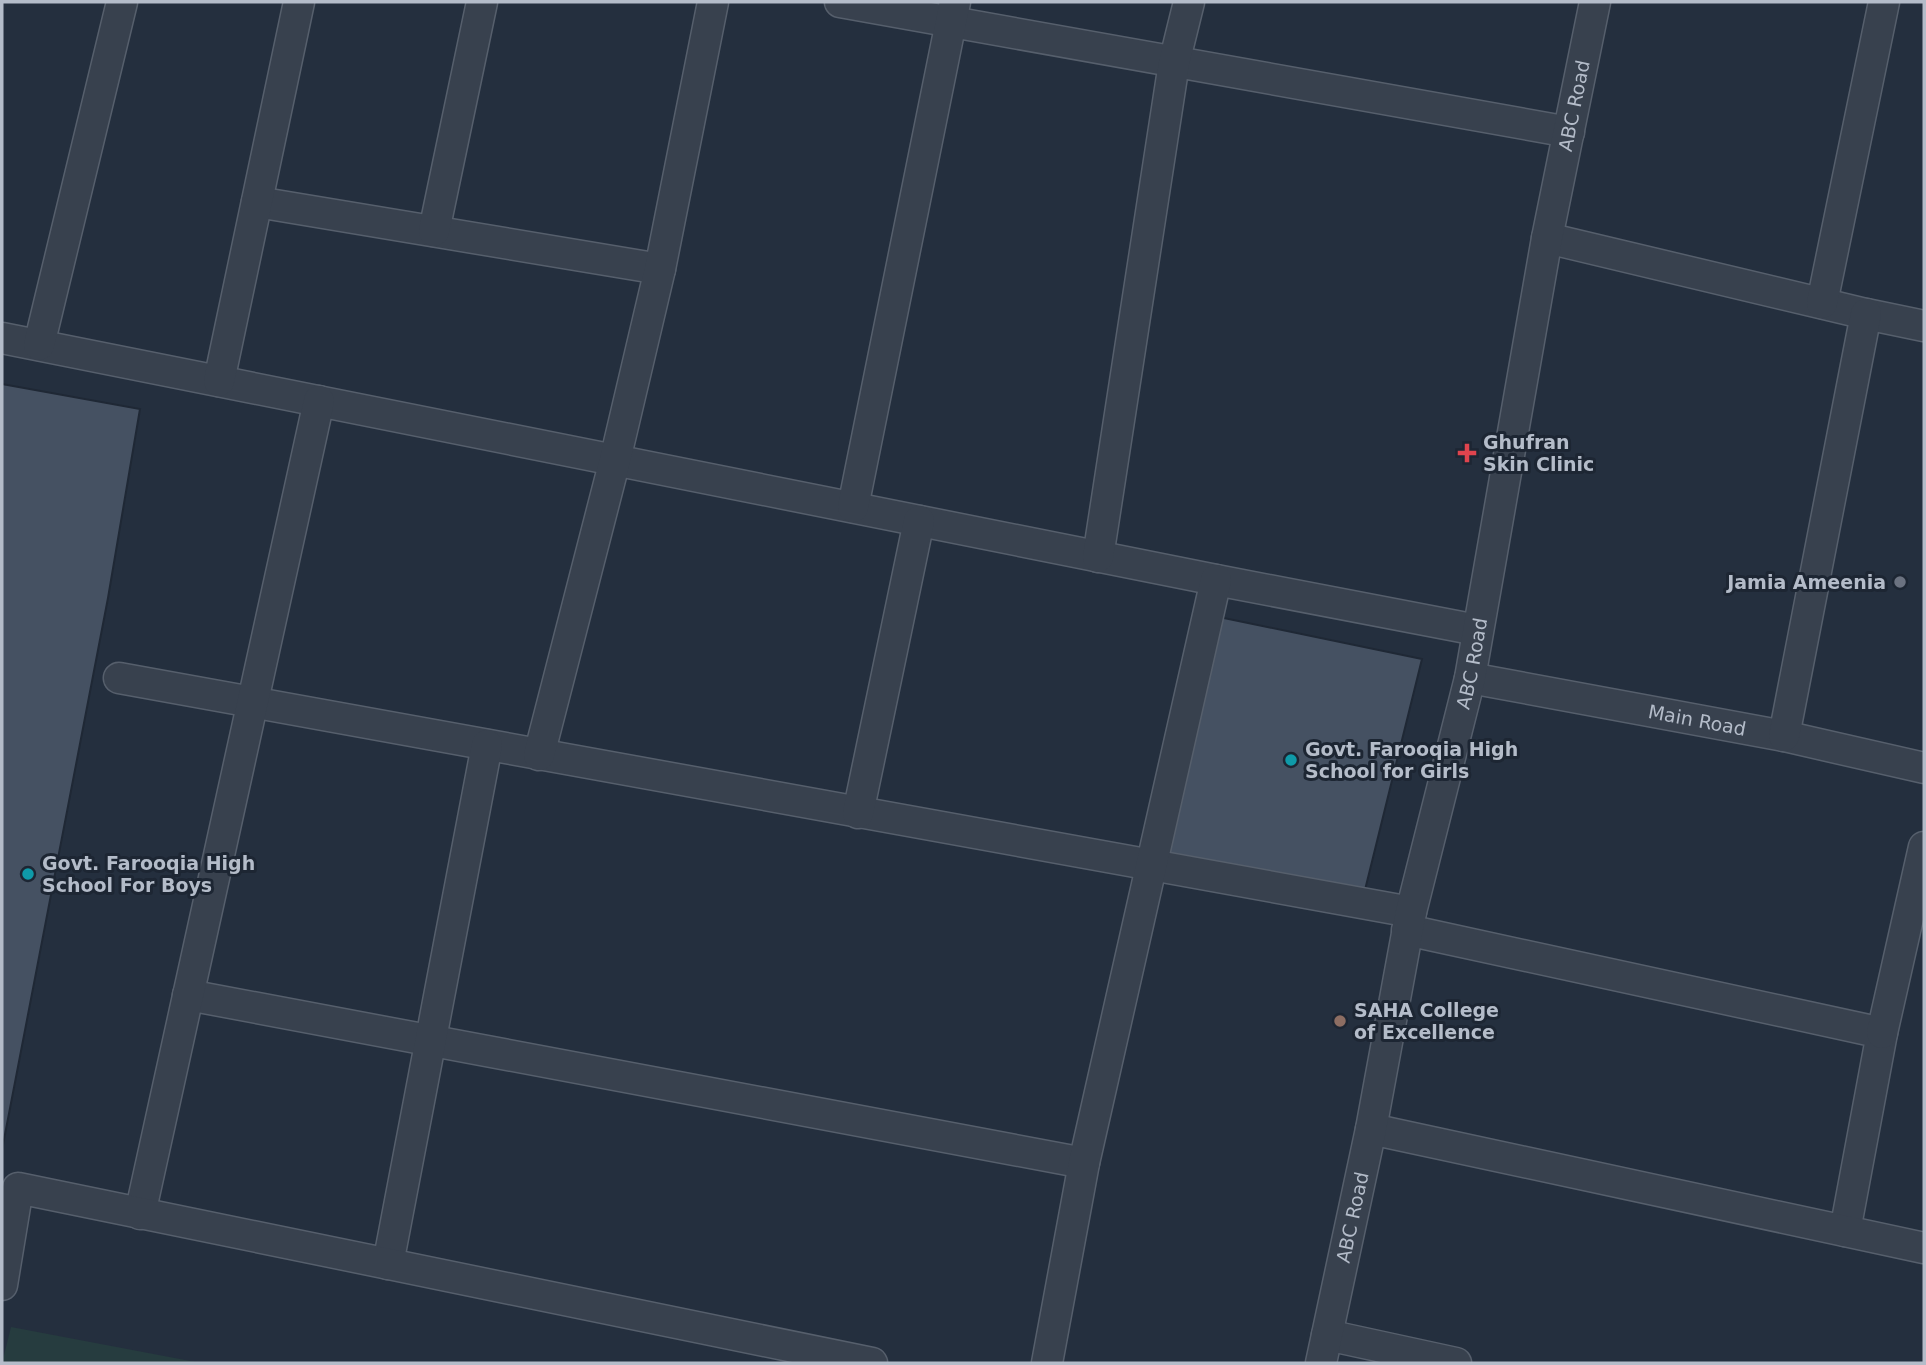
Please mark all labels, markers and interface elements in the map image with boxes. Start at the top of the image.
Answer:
street label: ABC Road [1554,58,1594,153]
place label: Ghufran Skin Clinic [1483,431,1594,475]
marker: Ghufran Skin Clinic [1457,443,1477,463]
place label: Jamia Ameenia [1725,571,1886,593]
marker: Jamia Ameenia [1892,574,1908,590]
street label: ABC Road [1452,616,1491,711]
street label: Main Road [1646,700,1748,740]
place label: Govt. Farooqia High School for Girls [1305,738,1518,782]
marker: Govt. Farooqia High School for Girls [1283,752,1299,768]
place label: Govt. Farooqia High School For Boys [42,852,255,896]
marker: Govt. Farooqia High School For Boys [20,866,36,882]
place label: SAHA College of Excellence [1354,999,1499,1043]
marker: SAHA College of Excellence [1332,1013,1348,1029]
street label: ABC Road [1332,1170,1373,1265]

